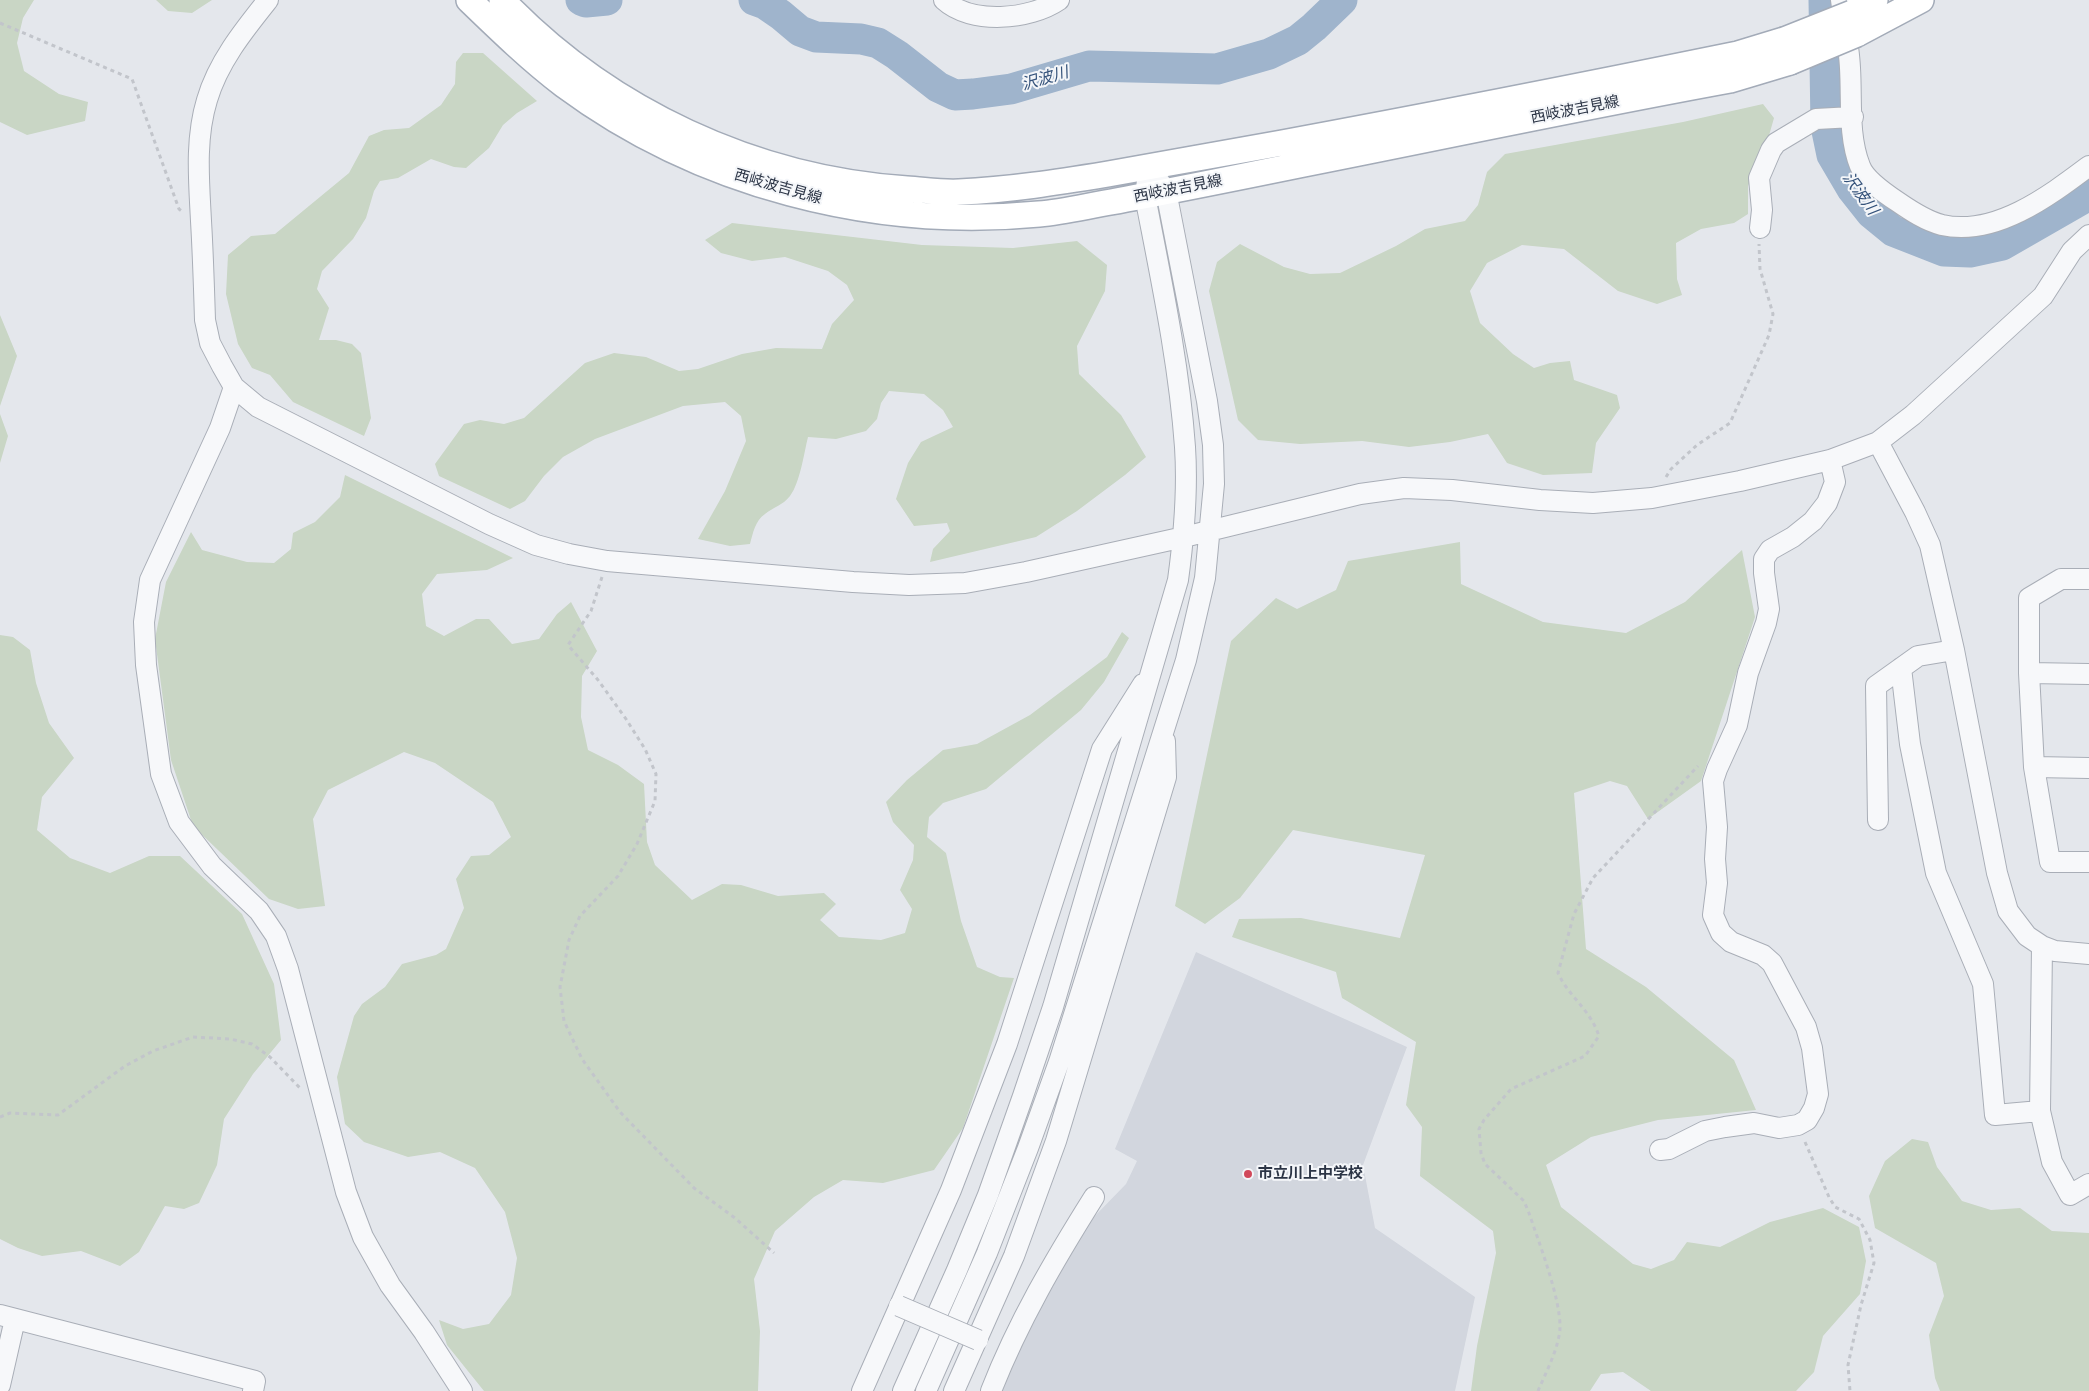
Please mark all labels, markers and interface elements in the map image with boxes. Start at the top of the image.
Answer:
water label: 沢波川 [1019,63,1071,95]
street label: 西岐波吉見線 [1529,93,1621,127]
street label: 西岐波吉見線 [732,166,824,208]
water label: 沢波川 [1838,169,1882,219]
street label: 西岐波吉見線 [1132,172,1224,206]
place label: 市立川上中学校 [1258,1165,1363,1183]
marker: 市立川上中学校 [1242,1168,1254,1180]

